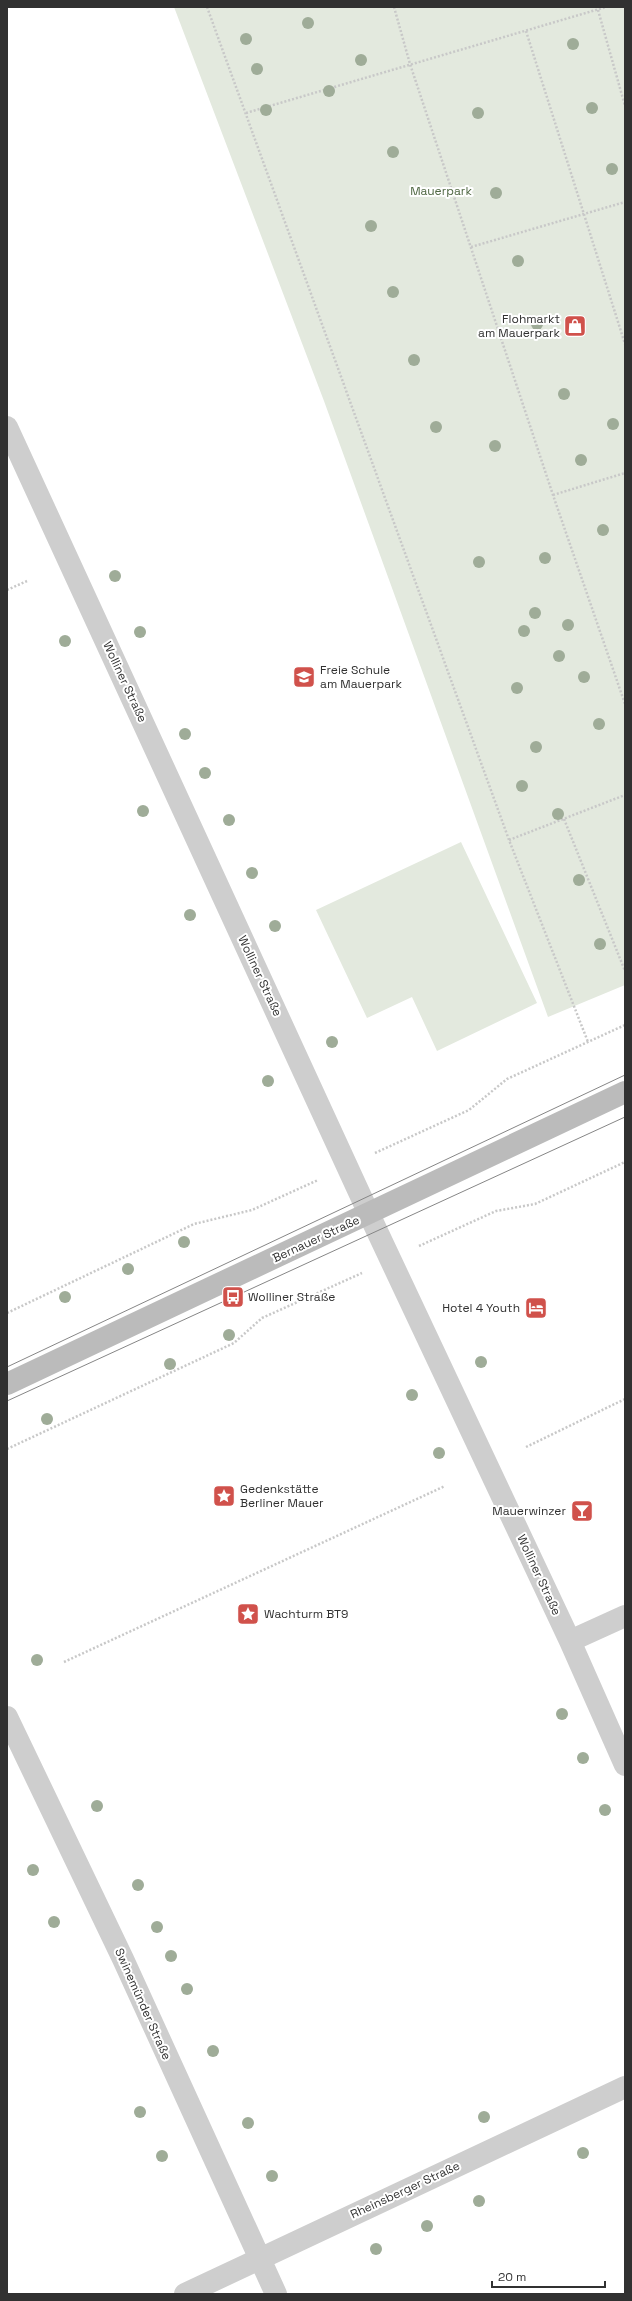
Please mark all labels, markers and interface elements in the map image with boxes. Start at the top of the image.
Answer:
park label: Mauerpark [410,183,472,199]
place label: Flohmarkt am Mauerpark [478,311,561,341]
shop icon: Flohmarkt am Mauerpark [562,313,588,339]
street label: Wolliner Straße [99,639,151,725]
place label: Freie Schule am Mauerpark [320,662,403,692]
school or university icon: Freie Schule am Mauerpark [291,664,317,690]
street label: Wolliner Straße [234,933,286,1019]
street label: Bernauer Straße [270,1212,362,1266]
bus stop icon: Wolliner Straße [220,1284,246,1310]
place label: Wolliner Straße [248,1289,335,1305]
hotel icon: Hotel 4 Youth [523,1295,549,1321]
place label: Hotel 4 Youth [442,1300,520,1316]
place label: Gedenkstätte Berliner Mauer [240,1481,324,1511]
place icon: Gedenkstätte Berliner Mauer [211,1483,237,1509]
bar icon: Mauerwinzer [569,1498,595,1524]
place label: Mauerwinzer [492,1503,566,1519]
street label: Wolliner Straße [513,1532,565,1618]
place icon: Wachturm BT9 [235,1601,261,1627]
place label: Wachturm BT9 [264,1606,348,1622]
street label: Swinemünder Straße [111,1946,175,2062]
street label: Rheinsberger Straße [348,2158,462,2222]
scale bar [492,2263,605,2289]
text: 20 m [498,2269,526,2285]

